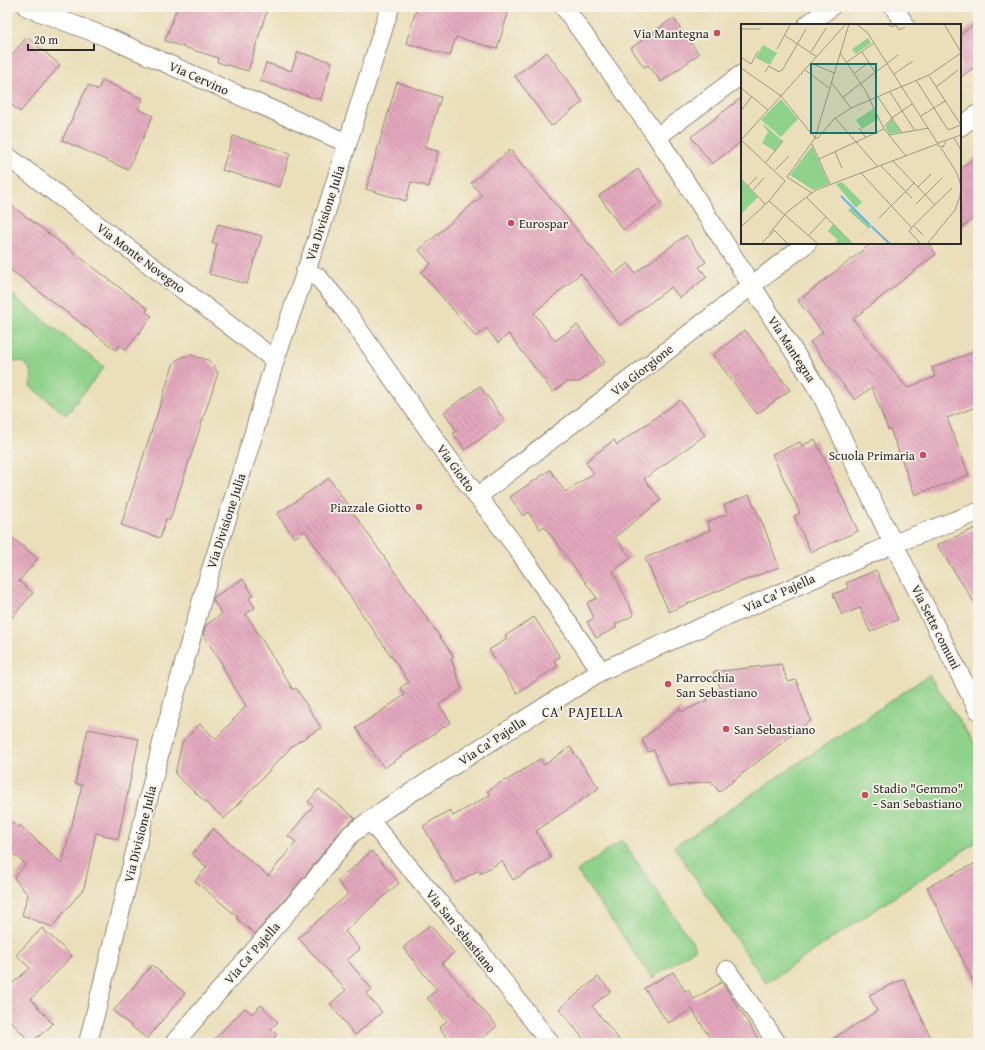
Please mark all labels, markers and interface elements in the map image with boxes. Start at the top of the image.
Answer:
place label: Via Mantegna [633,24,710,43]
inset map [741,24,961,244]
scale bar [28,26,94,52]
marker: Via Mantegna [712,28,722,38]
text: 20 m [34,31,58,48]
street label: Via Cervino [166,56,232,100]
street label: Via Divisione Julia [301,162,350,263]
place label: Eurospar [519,214,569,233]
street label: Via Monte Novegno [93,218,190,298]
marker: Eurospar [506,218,516,228]
street label: Via Mantegna [763,312,821,387]
street label: Via Giorgione [607,340,677,400]
street label: Via Giotto [432,440,480,496]
place label: Scuola Primaria [829,446,916,465]
marker: Scuola Primaria [918,450,928,460]
street label: Via Divisione Julia [202,470,251,571]
place label: Piazzale Giotto [330,498,411,517]
marker: Piazzale Giotto [414,502,424,512]
street label: Via Ca' Pajella [740,568,819,617]
street label: Via Sette comuni [906,581,966,673]
place label: Parrocchia San Sebastiano [676,668,758,702]
marker: Parrocchia San Sebastiano [663,679,673,689]
district label: CA' PAJELLA [542,702,624,722]
street label: Via Ca' Pajella [455,712,530,770]
place label: San Sebastiano [734,720,816,739]
marker: San Sebastiano [721,724,731,734]
place label: Stadio "Gemmo" - San Sebastiano [873,779,963,813]
street label: Via Divisione Julia [119,783,161,884]
marker: Stadio "Gemmo" - San Sebastiano [860,790,870,800]
street label: Via San Sebastiano [421,885,501,977]
street label: Via Ca' Pajella [220,917,285,988]

